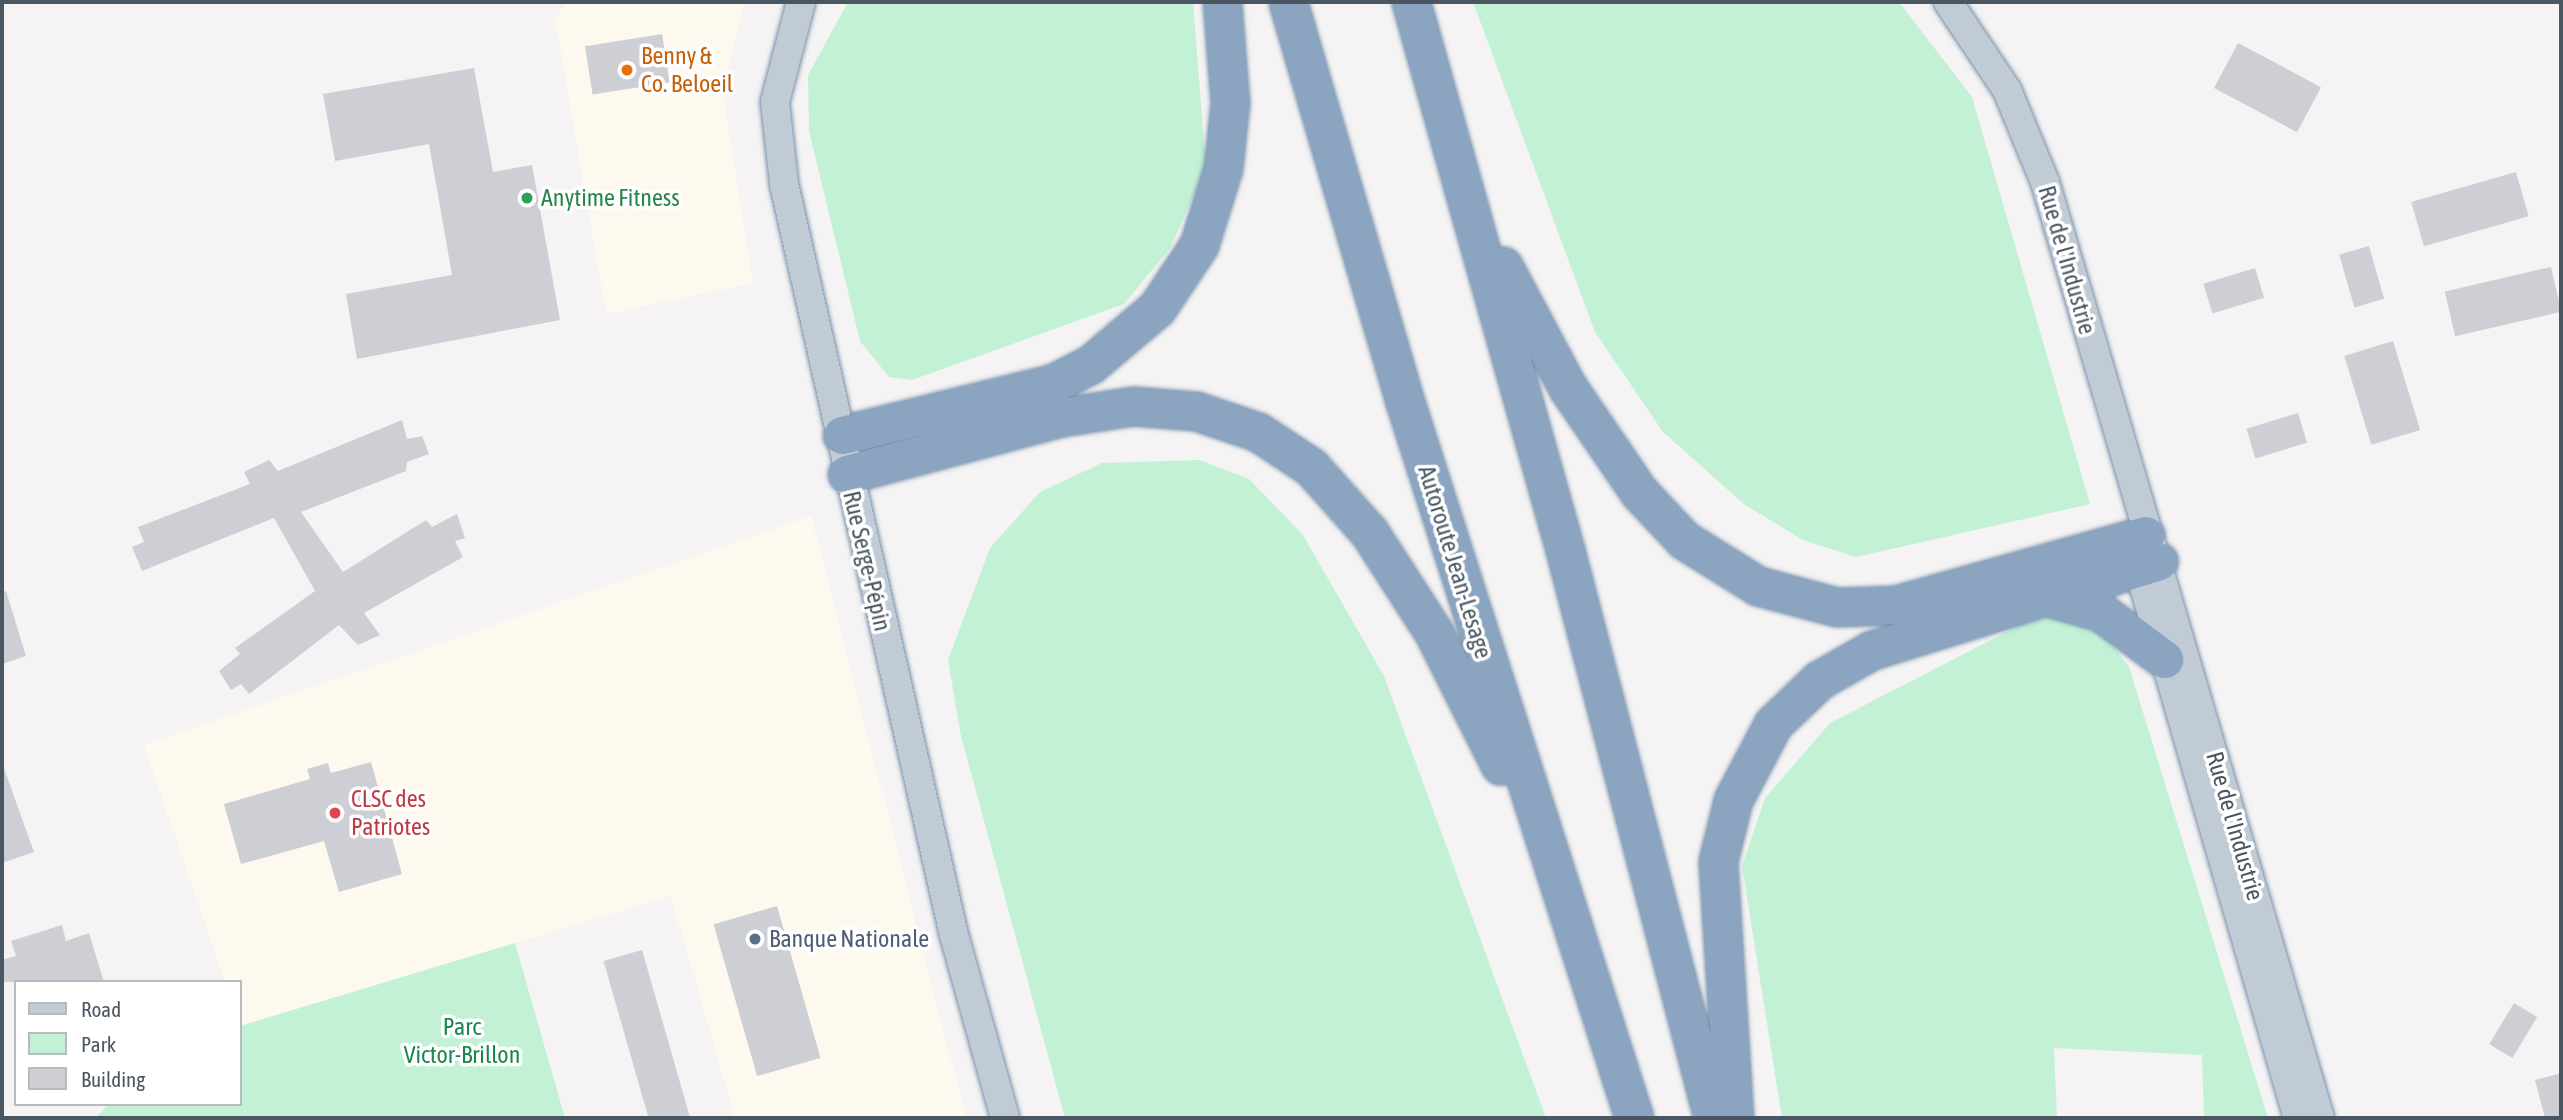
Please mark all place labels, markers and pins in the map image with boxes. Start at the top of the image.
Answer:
place label: Benny & Co. Beloeil [641,42,733,98]
marker: Benny & Co. Beloeil [619,62,635,78]
place label: Anytime Fitness [541,184,680,212]
marker: Anytime Fitness [519,190,535,206]
place label: CLSC des Patriotes [351,785,430,841]
marker: CLSC des Patriotes [325,803,345,823]
place label: Banque Nationale [769,925,929,953]
marker: Banque Nationale [747,931,763,947]

